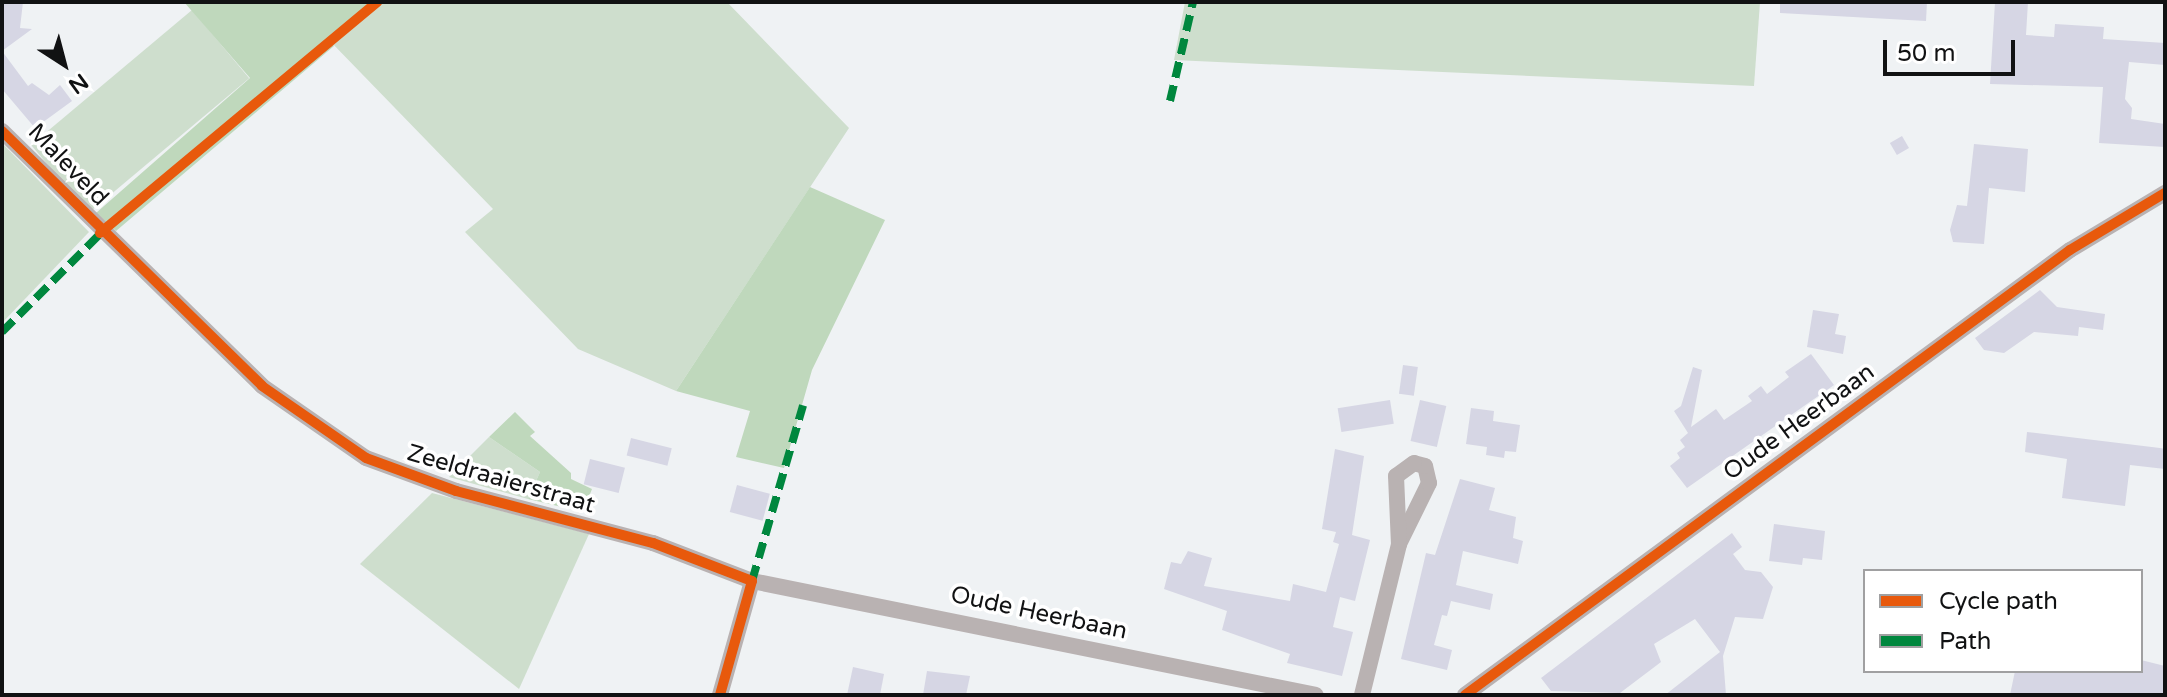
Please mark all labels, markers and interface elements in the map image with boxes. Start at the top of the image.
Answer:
north arrow [24,24,104,104]
scale bar [1887,24,2019,74]
text: 50 m [1897,39,1955,68]
text: N [63,68,93,99]
street label: Maleveld [22,118,114,212]
street label: Oude Heerbaan [1718,358,1880,486]
street label: Zeeldraaierstraat [404,438,598,520]
legend [1863,569,2143,673]
street label: Oude Heerbaan [948,580,1130,646]
text: Cycle path [1939,587,2058,616]
text: Path [1939,627,1992,656]

